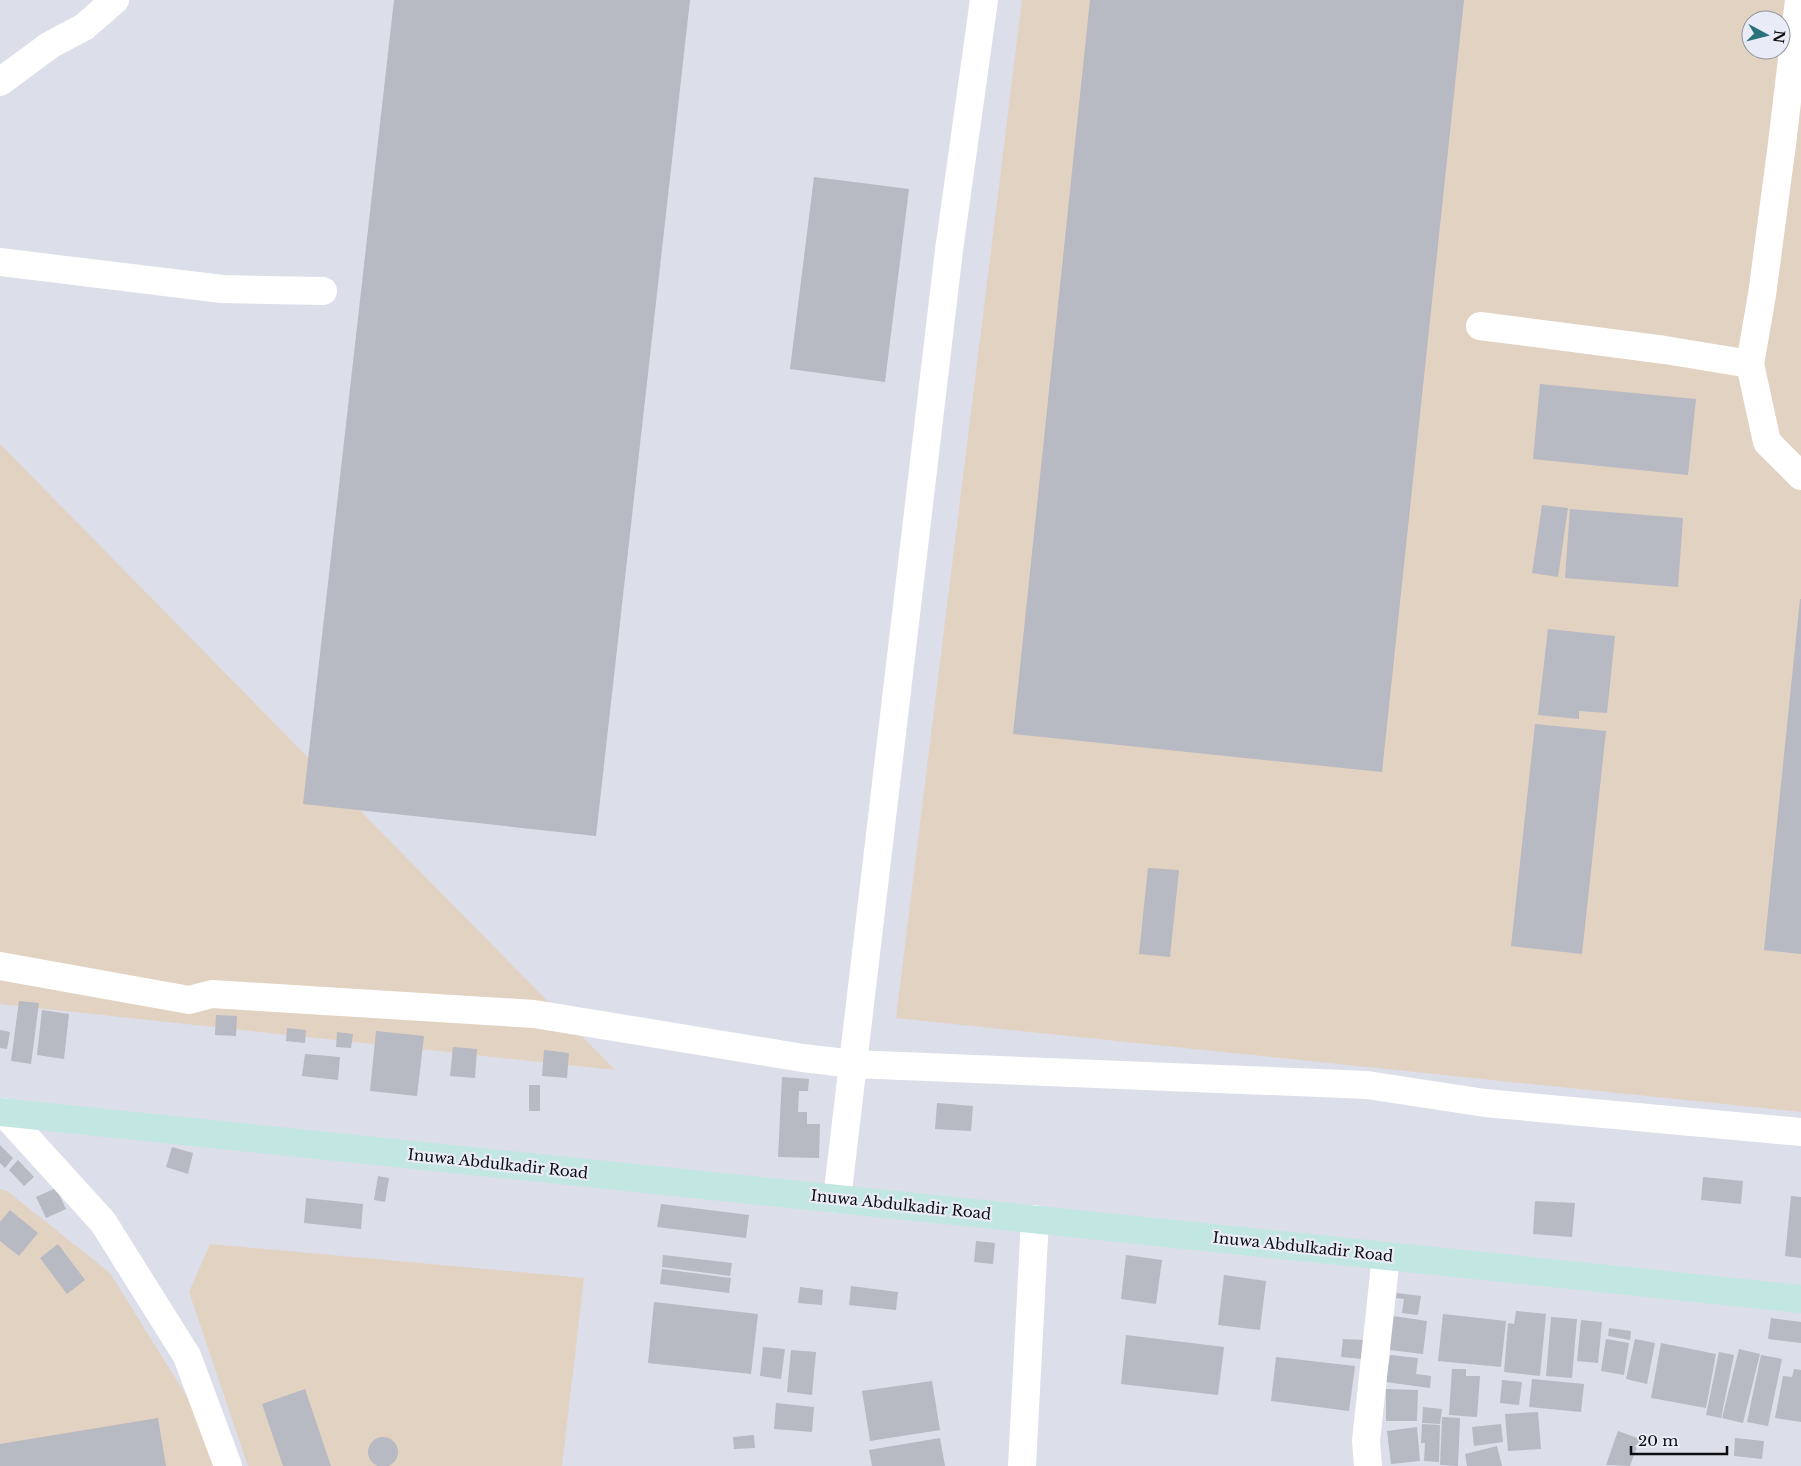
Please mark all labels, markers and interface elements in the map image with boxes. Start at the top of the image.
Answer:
north arrow [1741,10,1791,60]
text: N [1769,29,1789,44]
street label: Inuwa Abdulkadir Road [407,1145,589,1182]
street label: Inuwa Abdulkadir Road [810,1186,992,1223]
street label: Inuwa Abdulkadir Road [1212,1228,1394,1265]
scale bar [1631,1424,1727,1456]
text: 20 m [1638,1431,1678,1450]

